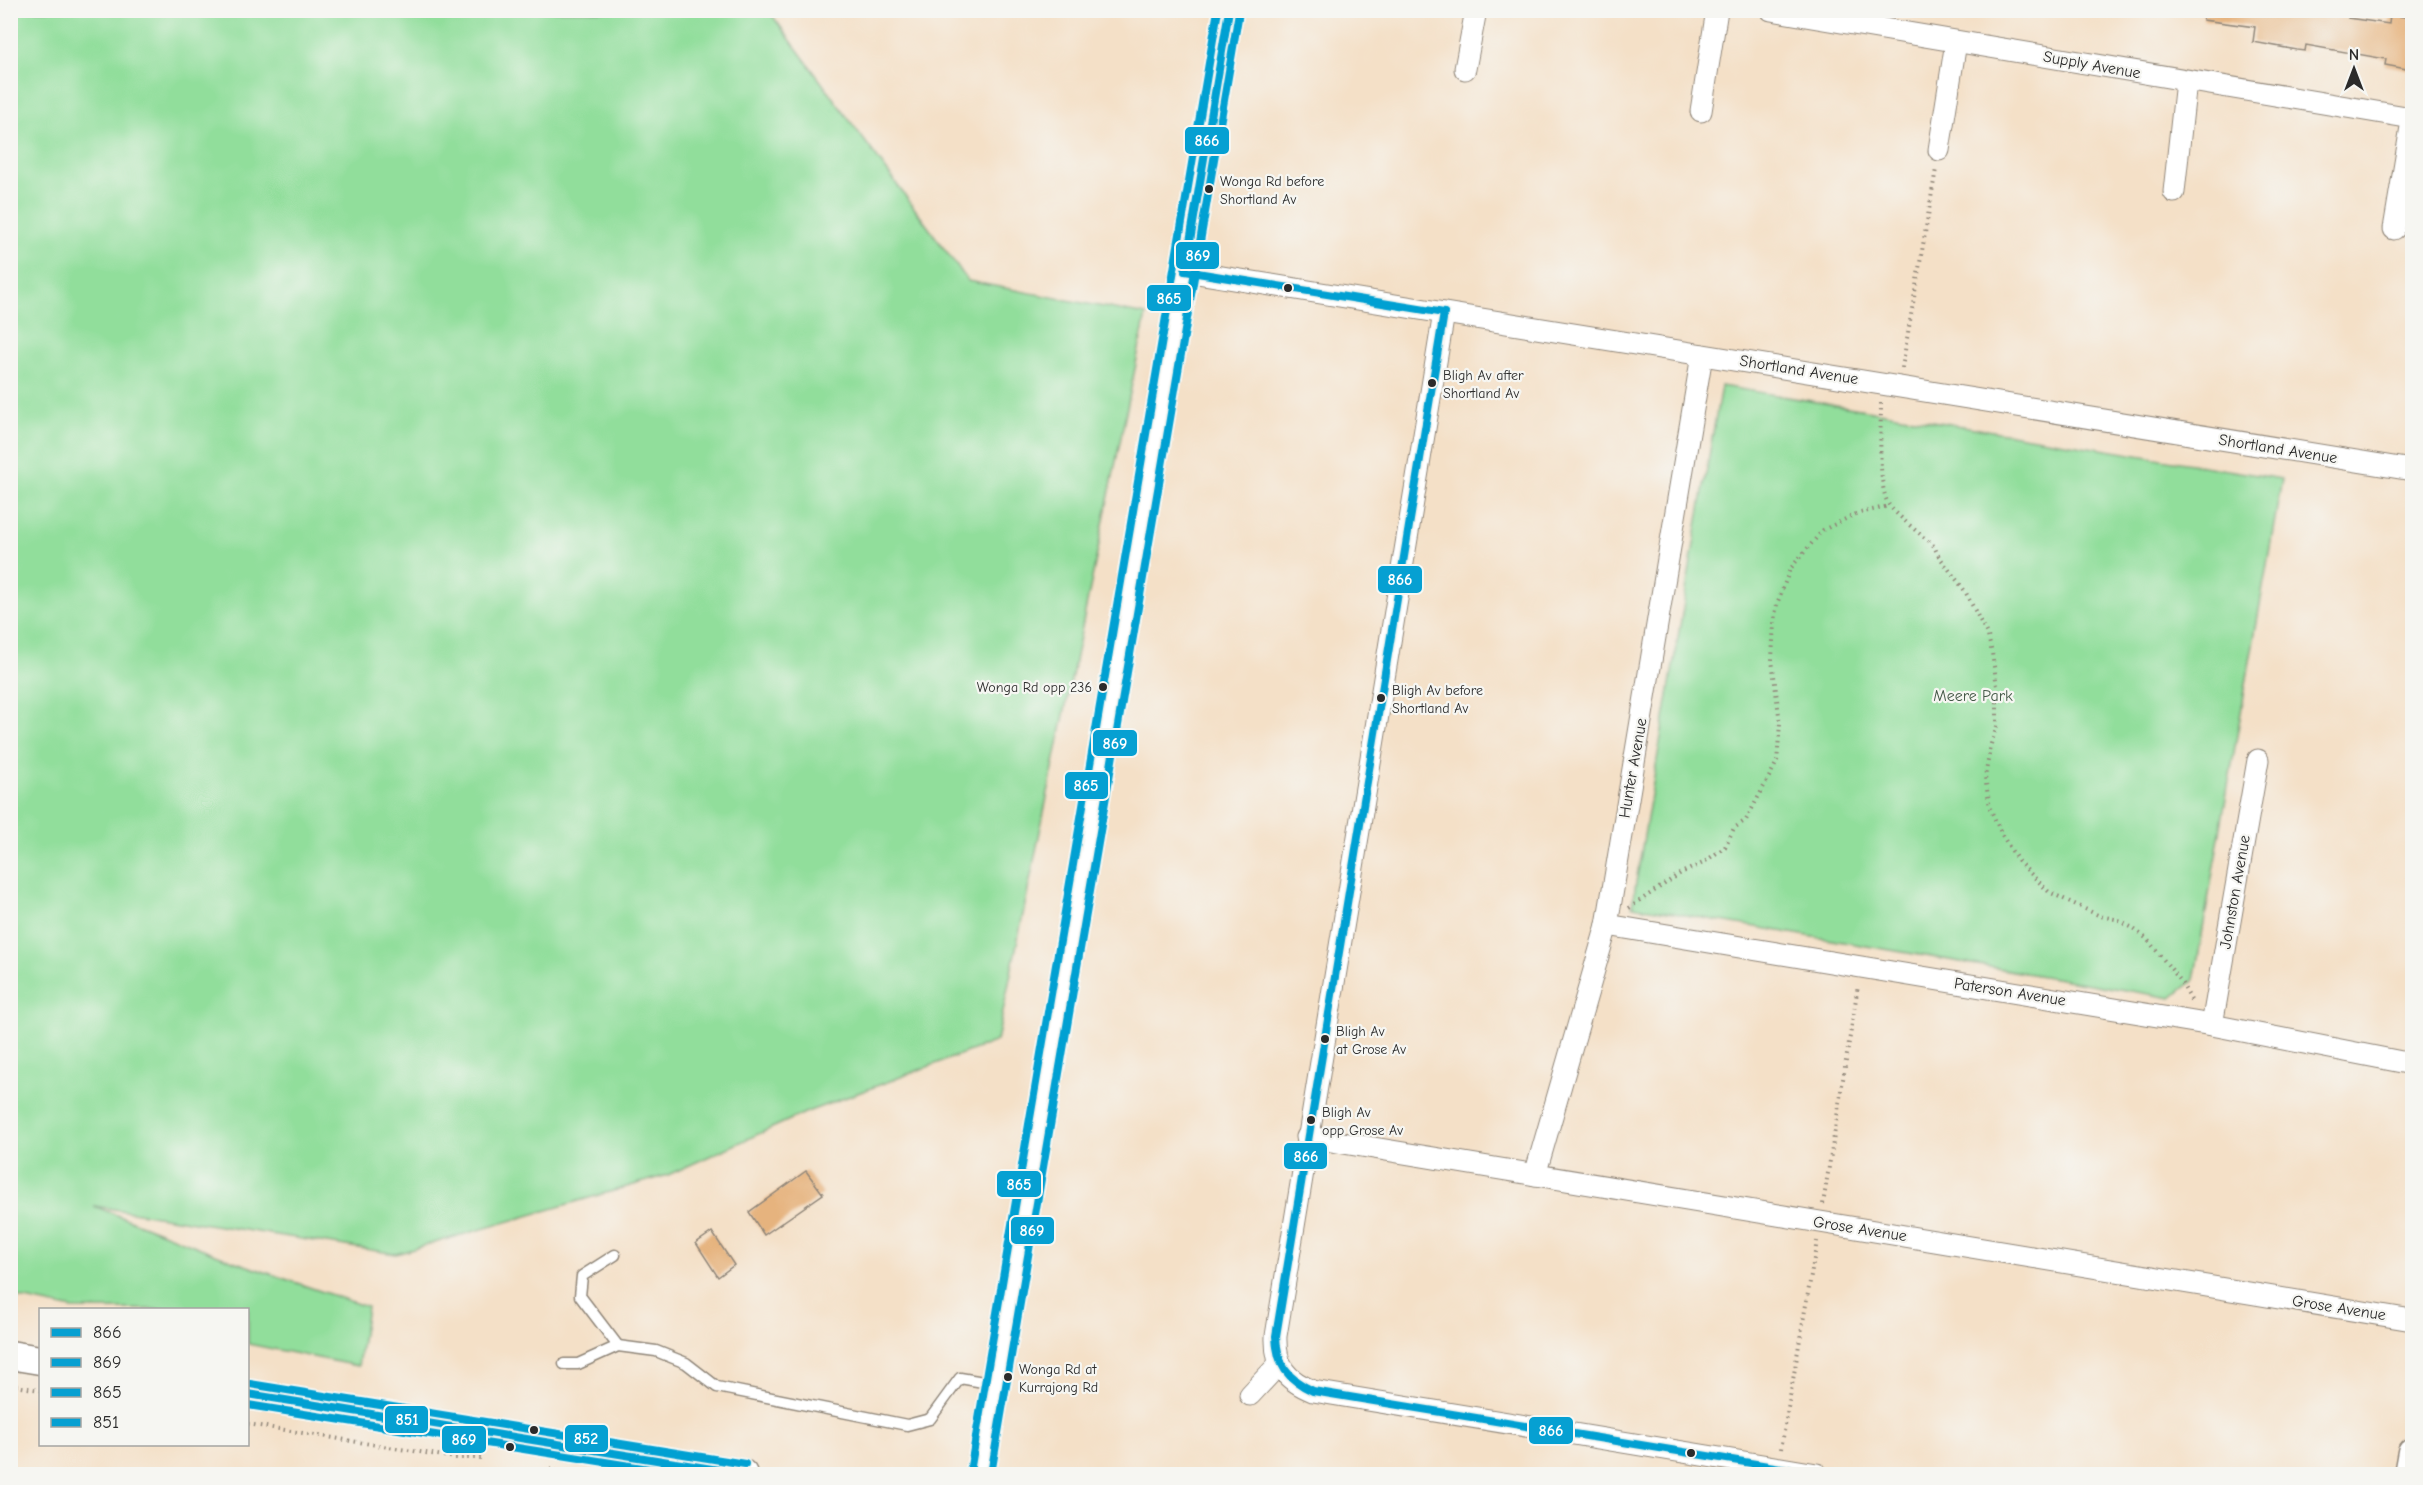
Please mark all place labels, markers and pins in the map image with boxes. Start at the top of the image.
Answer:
place label: Wonga Rd before Shortland Av [1220,173,1324,208]
marker: Wonga Rd before Shortland Av [1203,183,1215,195]
unlabelled marker [1282,282,1294,294]
place label: Bligh Av after Shortland Av [1443,367,1524,402]
marker: Bligh Av after Shortland Av [1426,377,1438,389]
place label: Wonga Rd opp 236 [977,679,1092,696]
marker: Wonga Rd opp 236 [1097,681,1109,693]
place label: Bligh Av before Shortland Av [1392,682,1483,717]
marker: Bligh Av before Shortland Av [1375,692,1387,704]
place label: Bligh Av at Grose Av [1336,1023,1406,1058]
marker: Bligh Av at Grose Av [1319,1033,1331,1045]
place label: Bligh Av opp Grose Av [1322,1104,1403,1139]
marker: Bligh Av opp Grose Av [1305,1114,1317,1126]
place label: Wonga Rd at Kurrajong Rd [1019,1361,1098,1396]
marker: Wonga Rd at Kurrajong Rd [1002,1371,1014,1383]
unlabelled marker [528,1424,540,1436]
unlabelled marker [504,1441,516,1453]
unlabelled marker [1685,1447,1697,1459]

